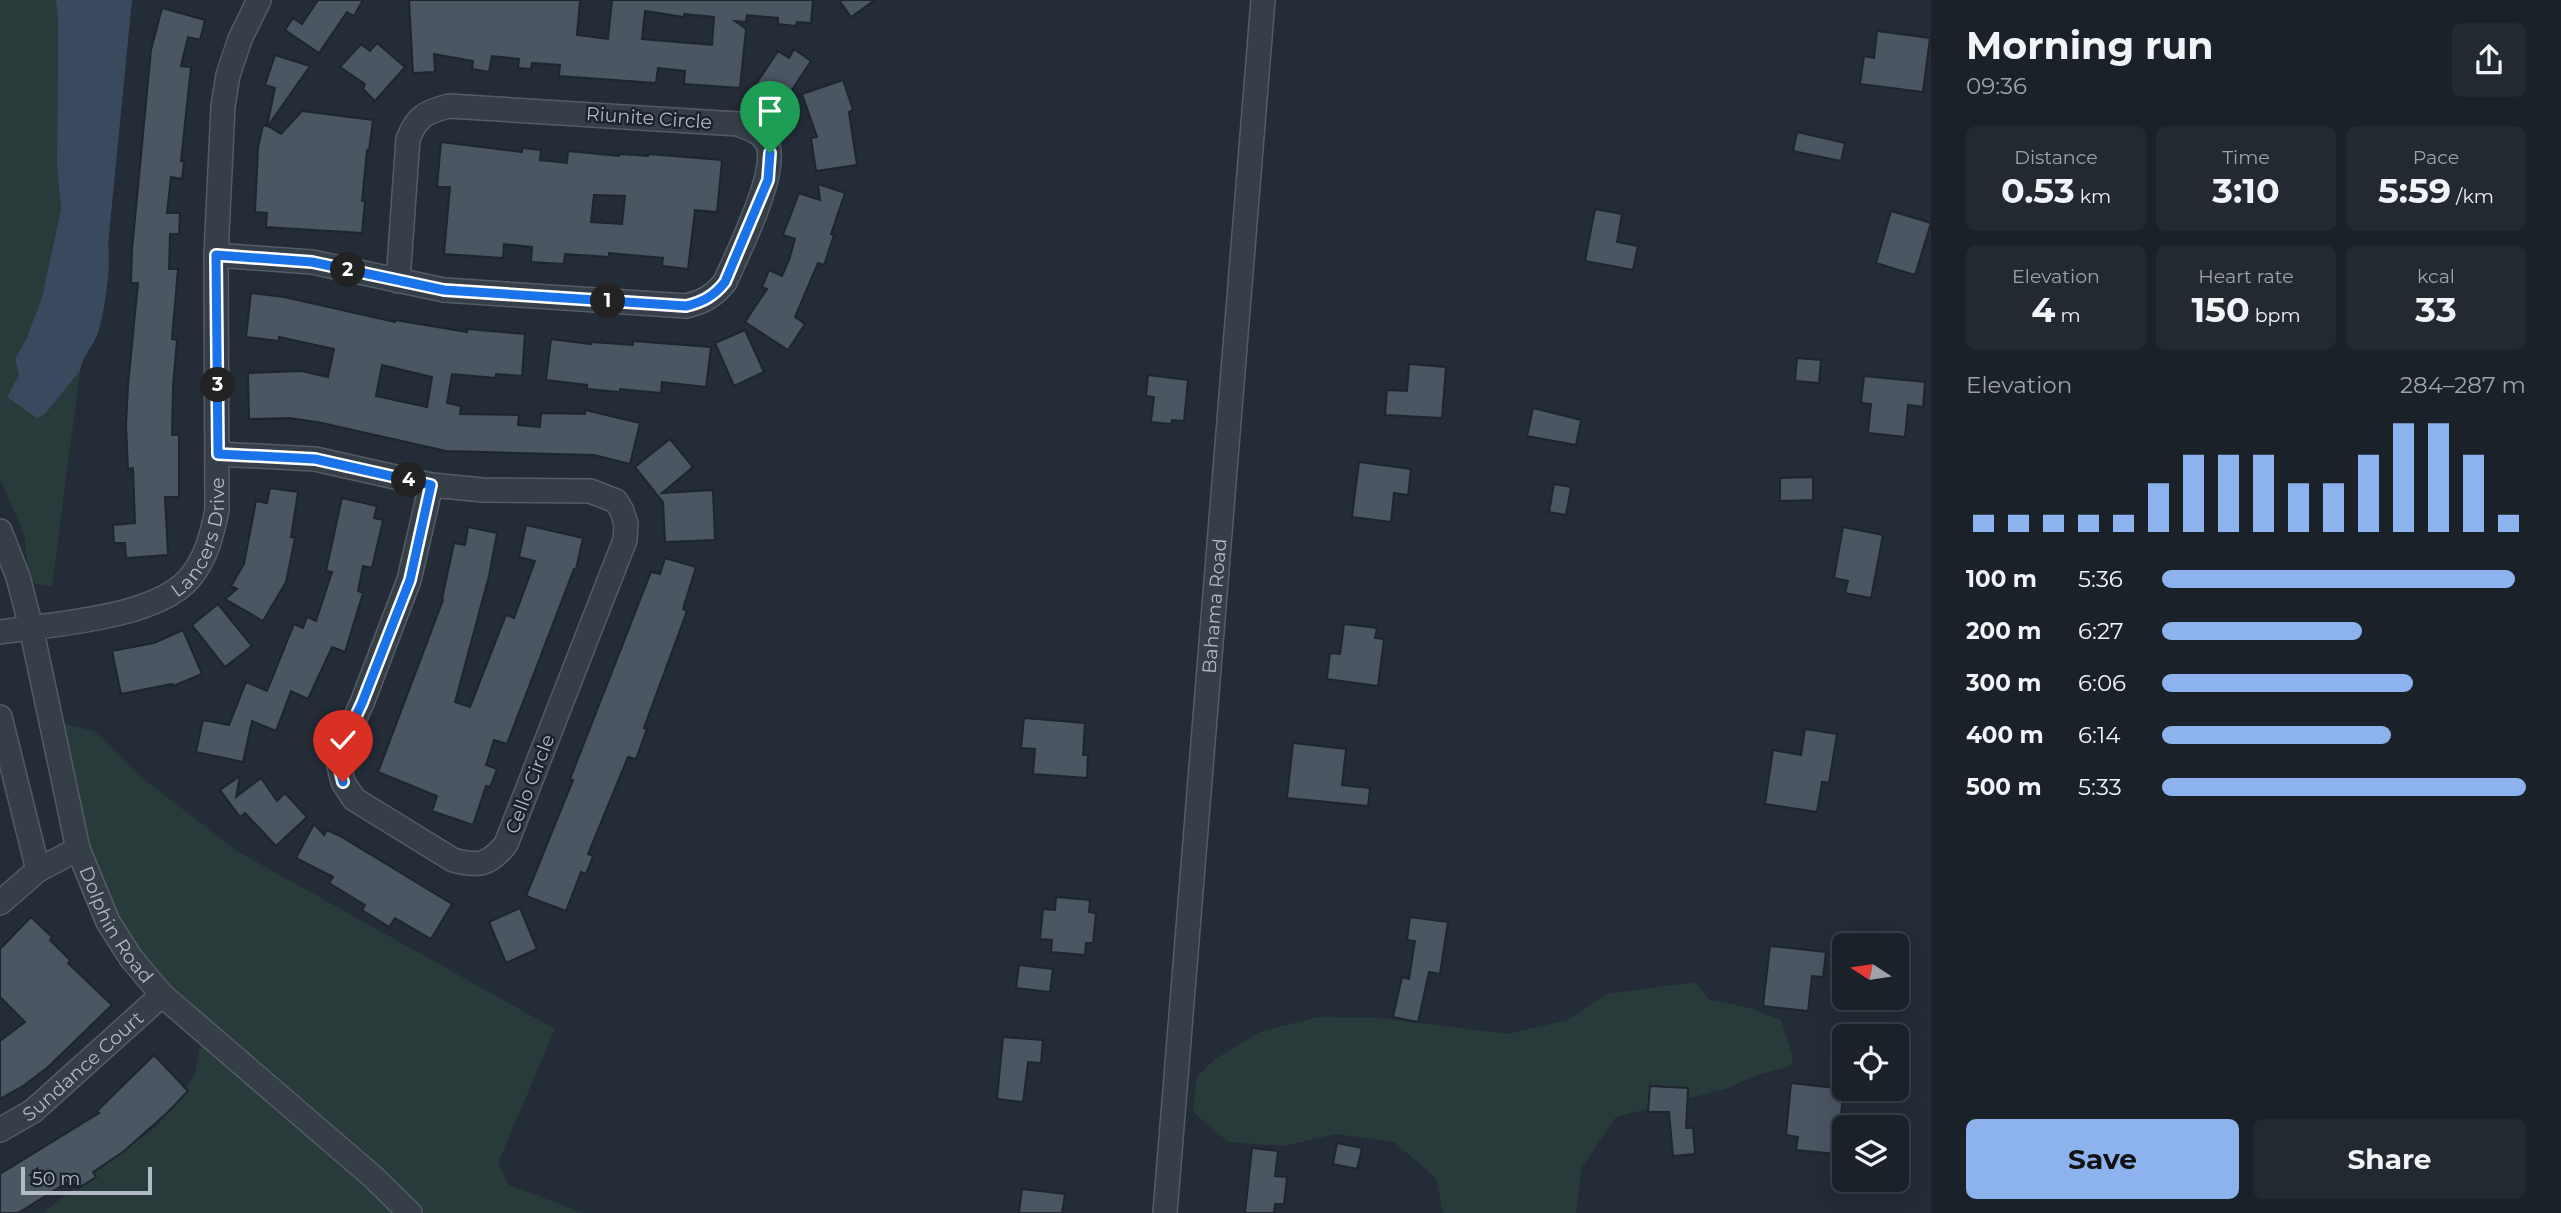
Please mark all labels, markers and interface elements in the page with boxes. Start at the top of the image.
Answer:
text: Morning run [1966,22,2214,69]
button: share [2452,23,2526,97]
text: 09:36 [1966,72,2027,100]
pin [740,81,800,153]
icon: arrive [751,92,789,130]
street label: Riunite Circle [585,102,713,134]
text: Distance [2014,146,2098,169]
text: Time [2222,146,2270,169]
text: Pace [2413,146,2459,169]
text: 0.53 [2001,169,2075,212]
text: 3:10 [2212,169,2280,212]
text: 5:59 [2378,169,2451,212]
text: km [2075,185,2111,208]
text: /km [2451,185,2494,208]
pin: 2 [330,252,366,288]
text: 2 [342,258,353,281]
text: Elevation [2012,265,2100,288]
text: Heart rate [2198,265,2294,288]
text: kcal [2417,265,2455,288]
pin: 1 [590,284,626,318]
text: 4 [2031,288,2055,331]
text: 150 [2191,288,2250,331]
text: 33 [2415,288,2457,331]
text: 1 [604,289,611,312]
text: m [2055,304,2081,327]
text: bpm [2250,304,2301,327]
pin: 3 [200,368,235,402]
text: Elevation [1966,371,2072,399]
text: 284–287 m [2400,371,2526,399]
text: 3 [212,373,223,396]
pin: 4 [392,462,426,498]
text: 4 [402,468,415,491]
street label: Lancers Drive [166,477,229,602]
street label: Bahama Road [1197,537,1231,675]
text: 100 m [1966,565,2037,593]
text: 5:36 [2078,565,2123,593]
text: 200 m [1966,617,2041,645]
text: 6:27 [2078,617,2123,645]
text: 300 m [1966,669,2042,697]
text: 6:06 [2078,669,2126,697]
pin [313,710,373,782]
icon: check [324,721,362,759]
text: 400 m [1966,721,2044,749]
text: 6:14 [2078,721,2120,749]
street label: Cello Circle [500,731,560,837]
text: 500 m [1966,773,2042,801]
text: 5:33 [2078,773,2122,801]
street label: Dolphin Road [75,863,158,988]
north arrow [1832,933,1909,1010]
map controls [1832,933,1909,1192]
street label: Sundance Court [18,1006,148,1126]
button: locate [1832,1024,1909,1101]
button: layers [1832,1115,1909,1192]
button: Save [1966,1119,2239,1199]
button: Share [2253,1119,2526,1199]
scale bar [21,1164,152,1196]
text: 50 m [32,1167,80,1190]

